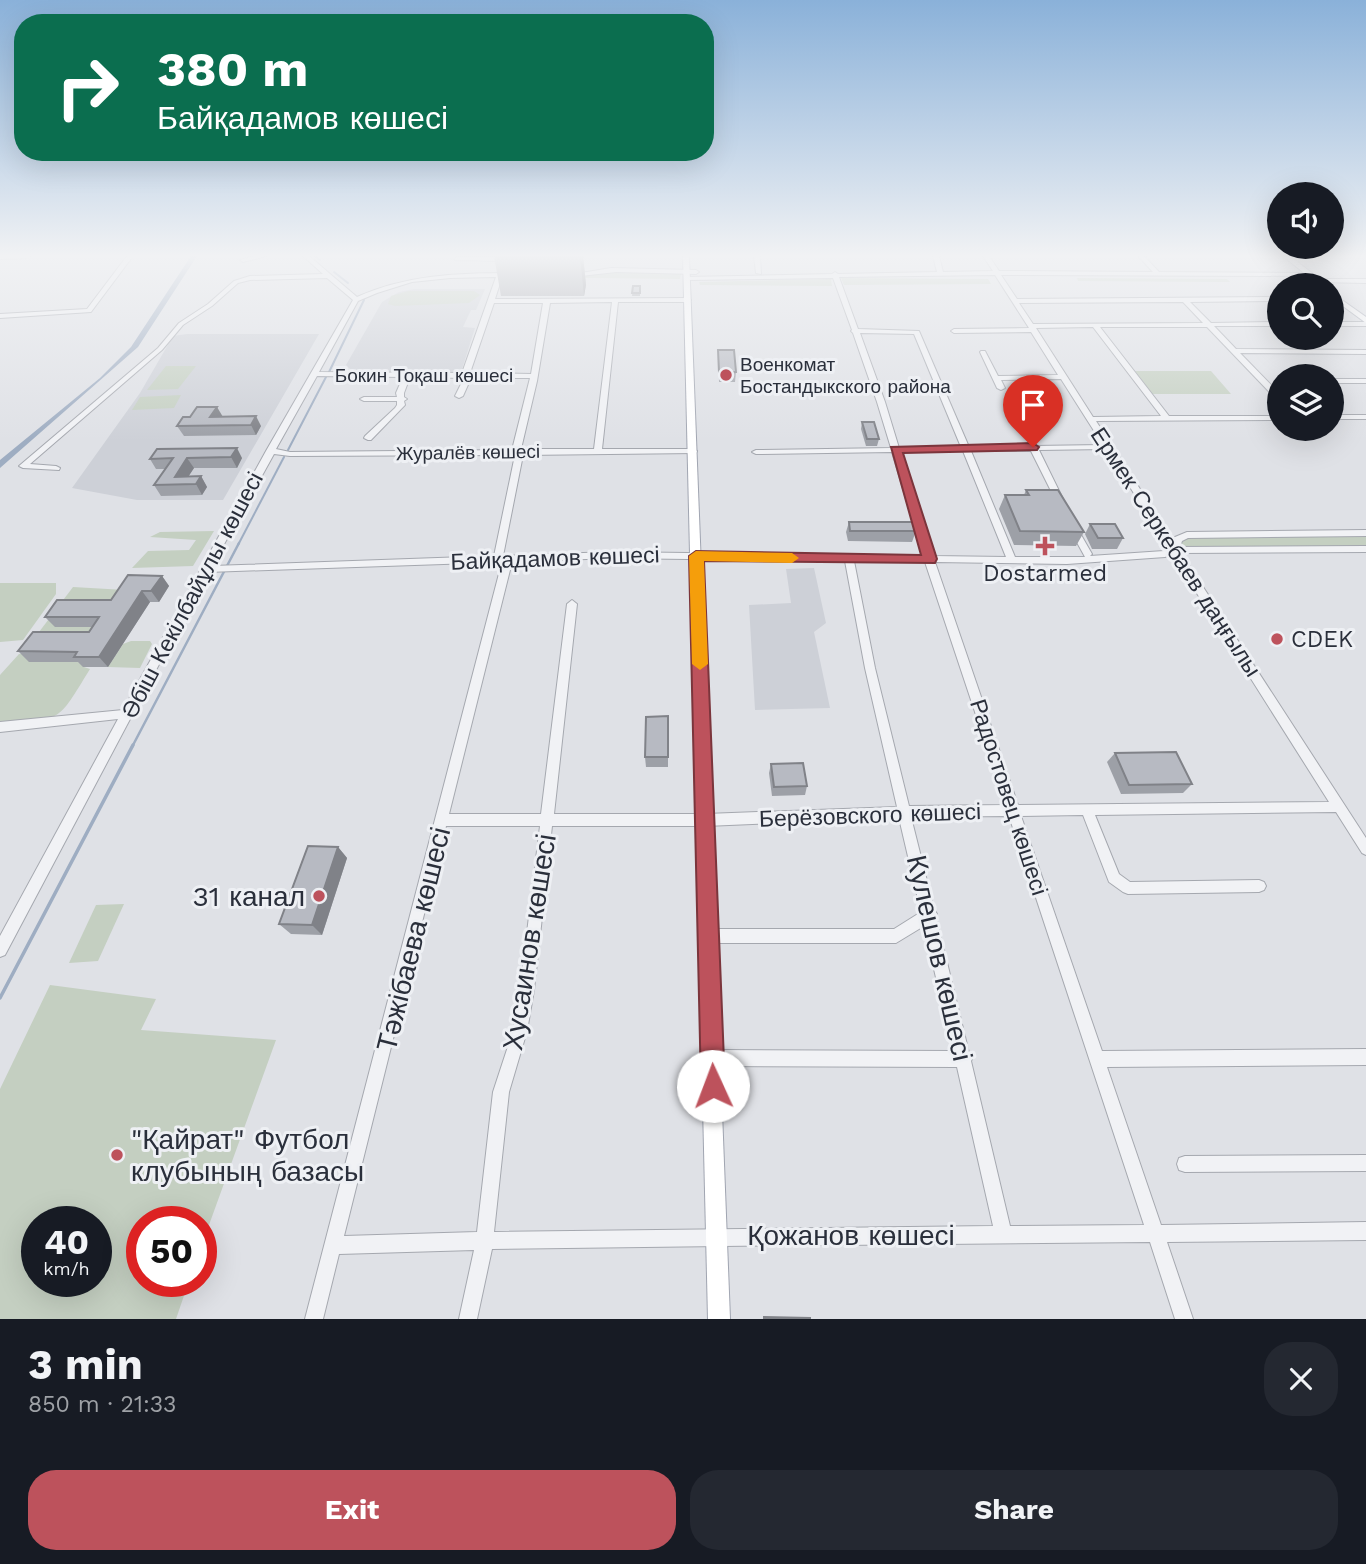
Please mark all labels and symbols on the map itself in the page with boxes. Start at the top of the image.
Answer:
place label: Военкомат Бостандыкского района [740,353,951,398]
street label: Бокин Тоқаш көшесі [335,364,513,387]
marker: Военкомат Бостандыкского района [718,367,734,383]
pin [1003,375,1063,447]
street label: Ермек Серкебаев даңғылы [1085,423,1266,682]
street label: Журалёв көшесі [396,440,540,465]
street label: Әбіш Кекілбайұлы көшесі [116,468,269,723]
marker: Dostarmed [1035,536,1055,556]
street label: Байқадамов көшесі [450,541,660,576]
place label: Dostarmed [983,560,1107,587]
place label: CDEK [1291,626,1353,653]
marker: CDEK [1269,631,1285,647]
street label: Радостовец көшесі [964,696,1053,899]
street label: Берёзовского көшесі [758,798,982,833]
street label: Тәжібаева көшесі [370,824,457,1055]
street label: Хусаинов көшесі [496,832,563,1053]
street label: Кулешов көшесі [900,852,979,1064]
place label: 31 канал [192,880,305,913]
marker: 31 канал [311,888,327,904]
position arrow [676,1049,750,1123]
place label: "Қайрат" Футбол клубының базасы [131,1123,364,1188]
marker: "Қайрат" Футбол клубының базасы [109,1147,125,1163]
speed limit sign: 50 [126,1206,217,1297]
street label: Қожанов көшесі [747,1219,955,1252]

